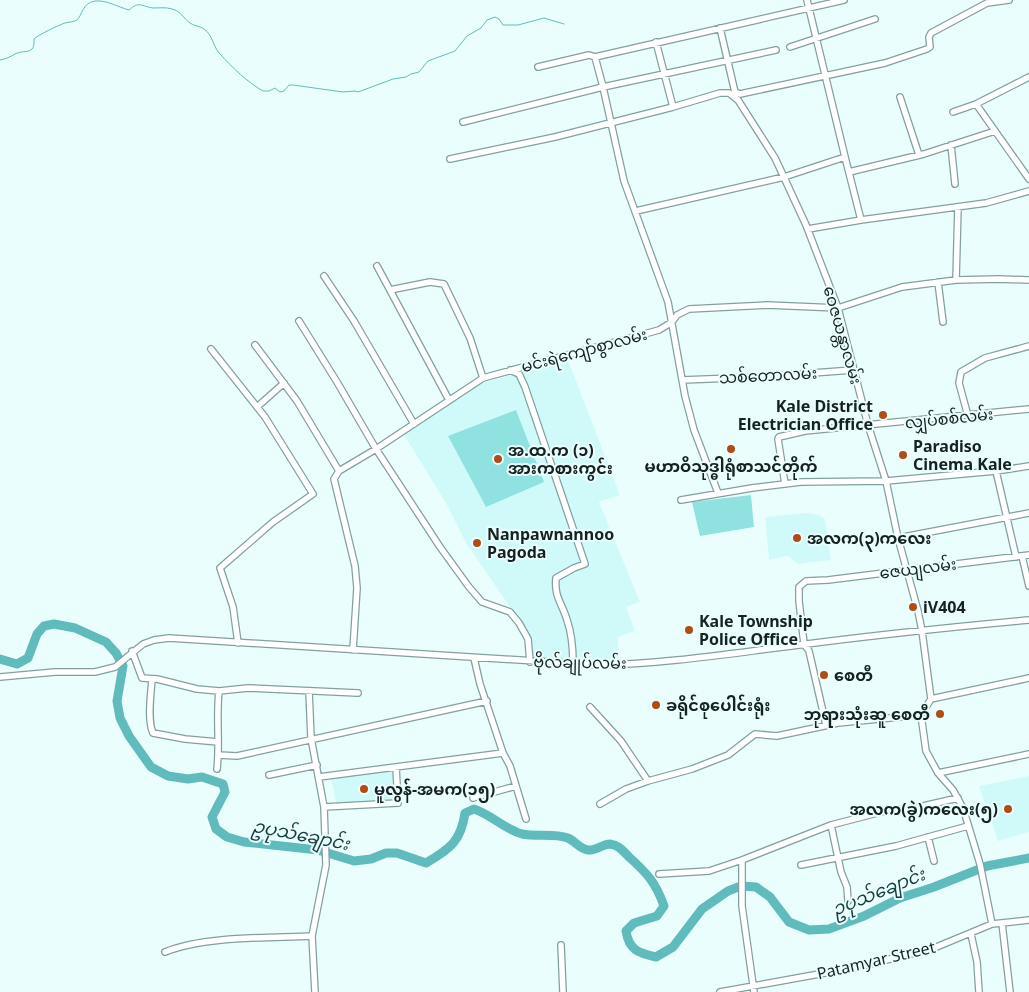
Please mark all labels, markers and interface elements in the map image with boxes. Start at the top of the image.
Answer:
street label: ဝေဇယန္တာလမ်း [816,283,868,388]
street label: မင်းရဲကျော်စွာလမ်း [519,323,650,380]
street label: သစ်တောလမ်း [718,361,818,389]
place label: Kale District Electrician Office [738,395,873,435]
street label: လျှပ်စစ်လမ်း [904,402,995,437]
marker: Kale District Electrician Office [877,409,889,421]
place label: Paradiso Cinema Kale [913,435,1012,475]
place label: အ.ထ.က (၁) အားကစားကွင်း [508,439,613,481]
marker: မဟာဝိသုဒ္ဓါရုံစာသင်တိုက် [725,443,737,455]
marker: Paradiso Cinema Kale [897,449,909,461]
marker: အ.ထ.က (၁) အားကစားကွင်း [492,453,504,465]
place label: မဟာဝိသုဒ္ဓါရုံစာသင်တိုက် [645,455,818,480]
place label: Nanpawnannoo Pagoda [487,523,614,563]
place label: အလက(၃)ကလေး [807,527,931,552]
marker: အလက(၃)ကလေး [791,532,803,544]
marker: Nanpawnannoo Pagoda [471,537,483,549]
street label: ဇေယျလမ်း [878,552,958,587]
place label: iV404 [923,596,966,618]
marker: iV404 [907,601,919,613]
place label: Kale Township Police Office [699,610,813,650]
marker: Kale Township Police Office [683,624,695,636]
street label: ဗိုလ်ချုပ်လမ်း [533,650,627,678]
place label: စေတီ [834,664,873,686]
marker: စေတီ [818,669,830,681]
place label: ခရိုင်စုပေါင်းရုံး [666,694,770,719]
marker: ခရိုင်စုပေါင်းရုံး [650,699,662,711]
place label: ဘုရားသုံးဆူ စေတီ [803,703,930,728]
marker: ဘုရားသုံးဆူ စေတီ [934,708,946,720]
place label: မူလွန်-အမက(၁၅) [374,778,495,803]
marker: မူလွန်-အမက(၁၅) [358,783,370,795]
place label: အလက(ခွဲ)ကလေး(၅) [849,798,998,823]
marker: အလက(ခွဲ)ကလေး(၅) [1002,803,1014,815]
water label: ဥပုသ်ချောင်း [250,813,353,859]
water label: ဥပုသ်ချောင်း [828,861,931,924]
street label: Patamyar Street [815,936,938,984]

